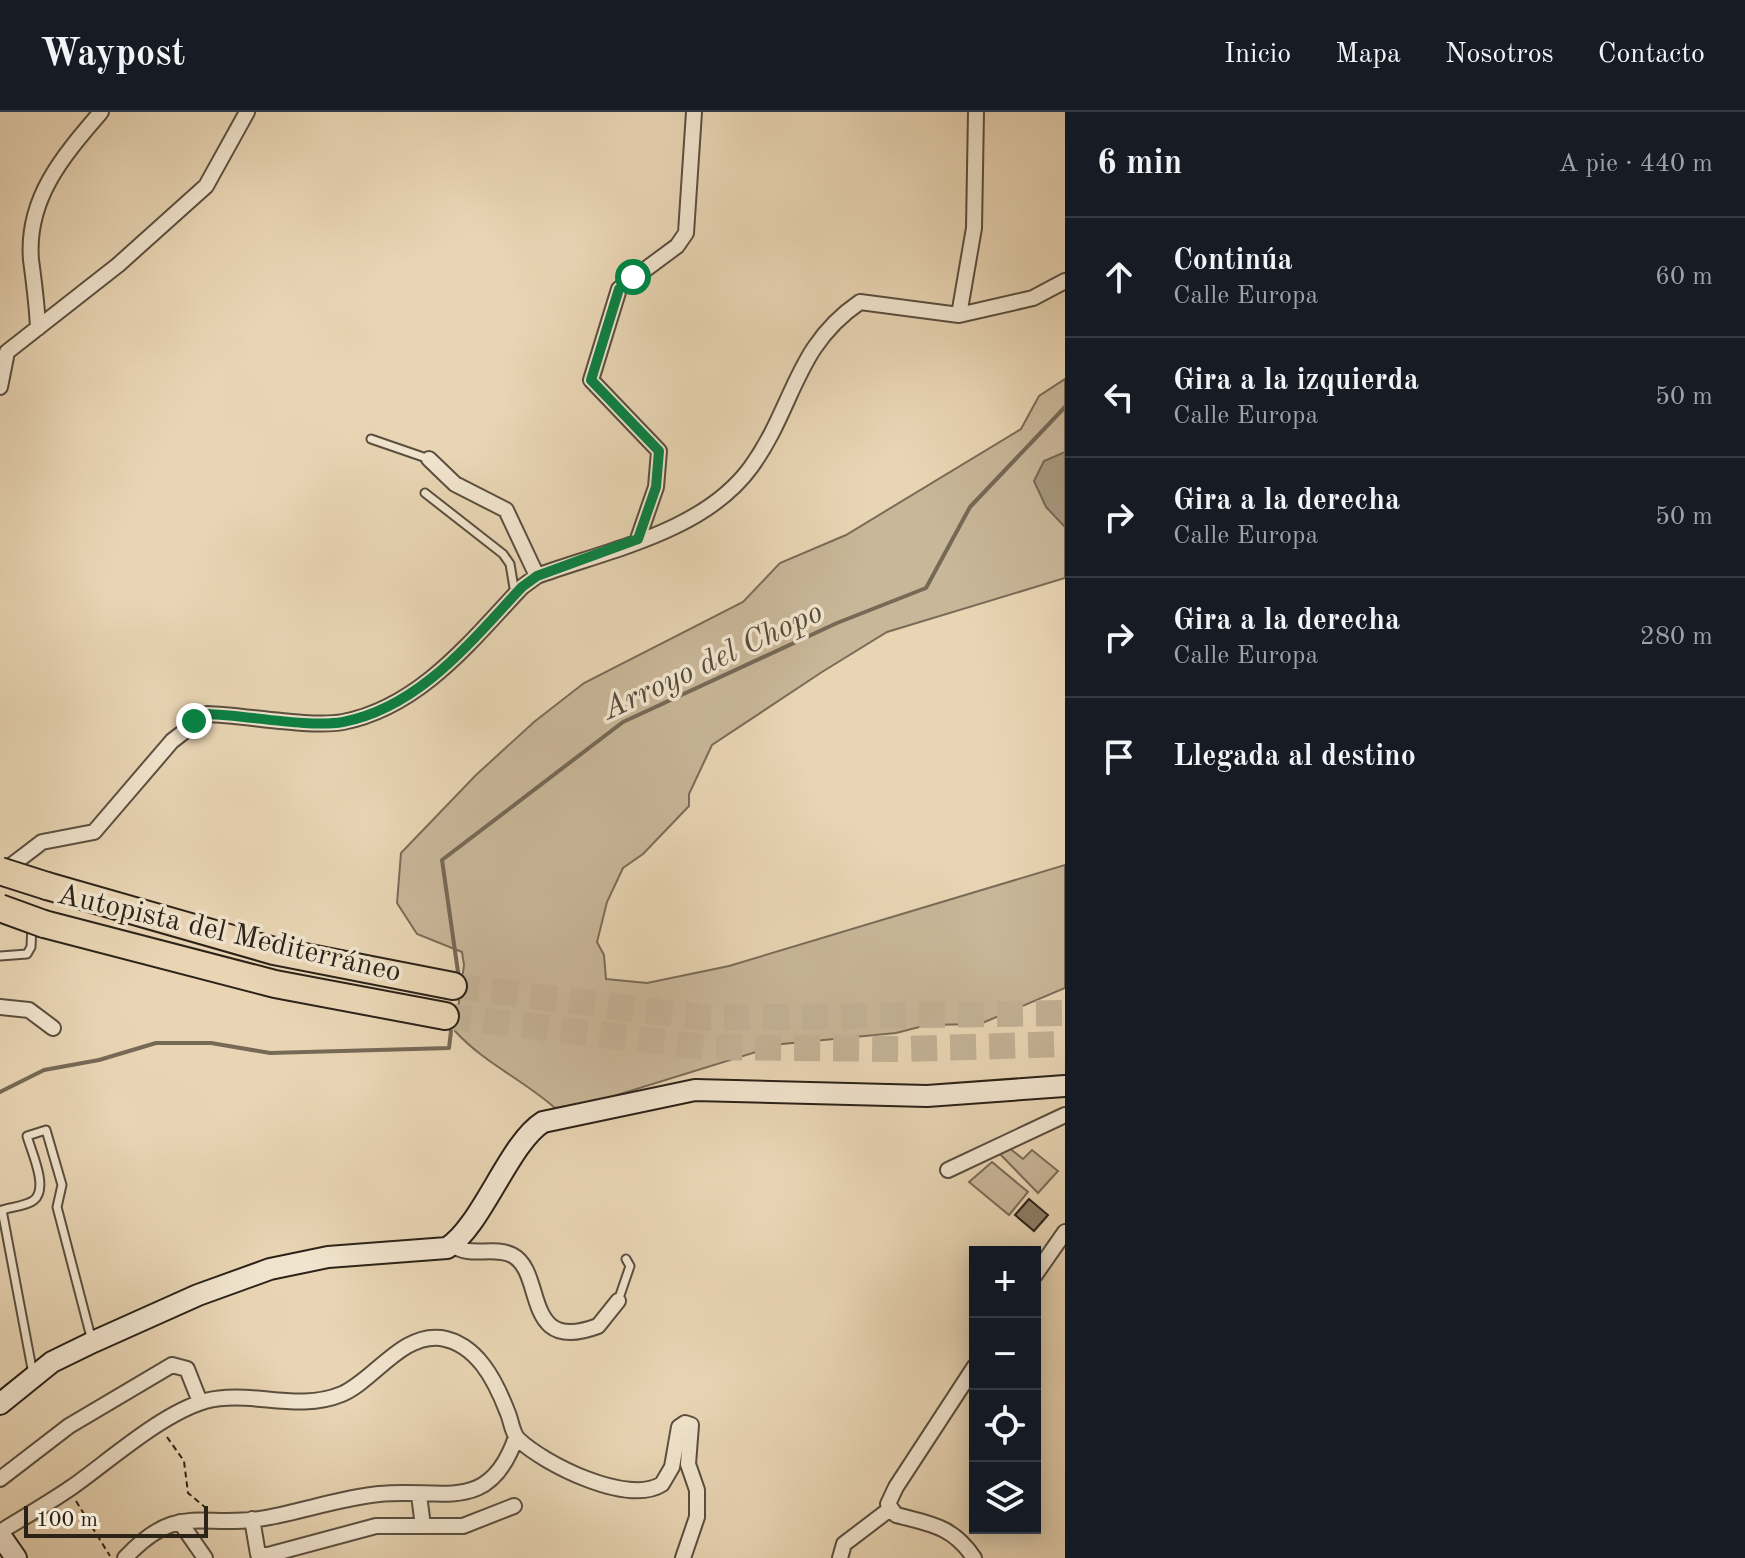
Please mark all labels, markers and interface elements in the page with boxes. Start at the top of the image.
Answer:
text: Waypost [40,36,185,74]
text: Inicio [1224,41,1291,69]
text: Mapa [1335,41,1401,69]
text: Nosotros [1445,41,1554,69]
text: Contacto [1598,41,1705,69]
text: 6 min [1097,147,1182,181]
text: A pie · 440 m [1558,151,1713,177]
text: Continúa [1173,246,1293,276]
icon: ahead [1097,255,1141,299]
route start [615,259,651,295]
text: 60 m [1655,264,1713,290]
text: Calle Europa [1173,283,1318,309]
text: Gira a la izquierda [1173,366,1419,396]
icon: left [1097,375,1141,419]
text: 50 m [1655,384,1713,410]
text: Calle Europa [1173,403,1318,429]
text: Gira a la derecha [1173,486,1400,516]
icon: right [1097,495,1141,539]
text: 50 m [1655,504,1713,530]
text: Calle Europa [1173,523,1318,549]
water label: Arroyo del Chopo [596,597,828,728]
text: Gira a la derecha [1173,606,1400,636]
icon: right [1097,615,1141,659]
text: 280 m [1640,624,1713,650]
text: Calle Europa [1173,643,1318,669]
route end [176,703,212,739]
icon: arrive [1097,735,1141,779]
text: Llegada al destino [1173,742,1416,772]
street label: Autopista del Mediterráneo [54,880,404,988]
map controls [969,1246,1041,1534]
button: + [969,1246,1041,1318]
button: − [969,1318,1041,1390]
button: locate [969,1390,1041,1462]
button: layers [969,1462,1041,1534]
scale bar [24,1502,208,1538]
text: 100 m [36,1509,98,1531]

